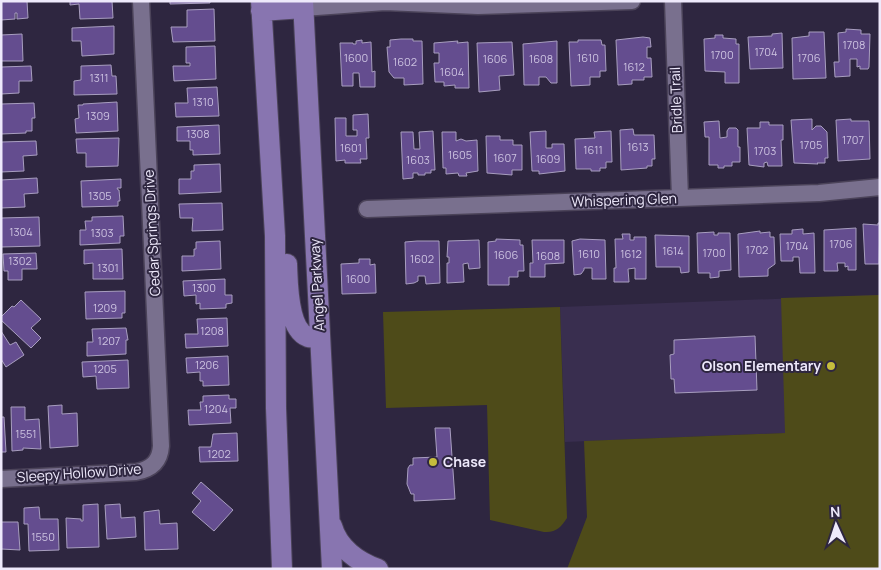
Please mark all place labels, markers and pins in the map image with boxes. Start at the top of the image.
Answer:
place label: Olson Elementary [702,356,821,375]
marker: Olson Elementary [825,360,837,372]
place label: Chase [443,452,486,471]
marker: Chase [427,456,439,468]

